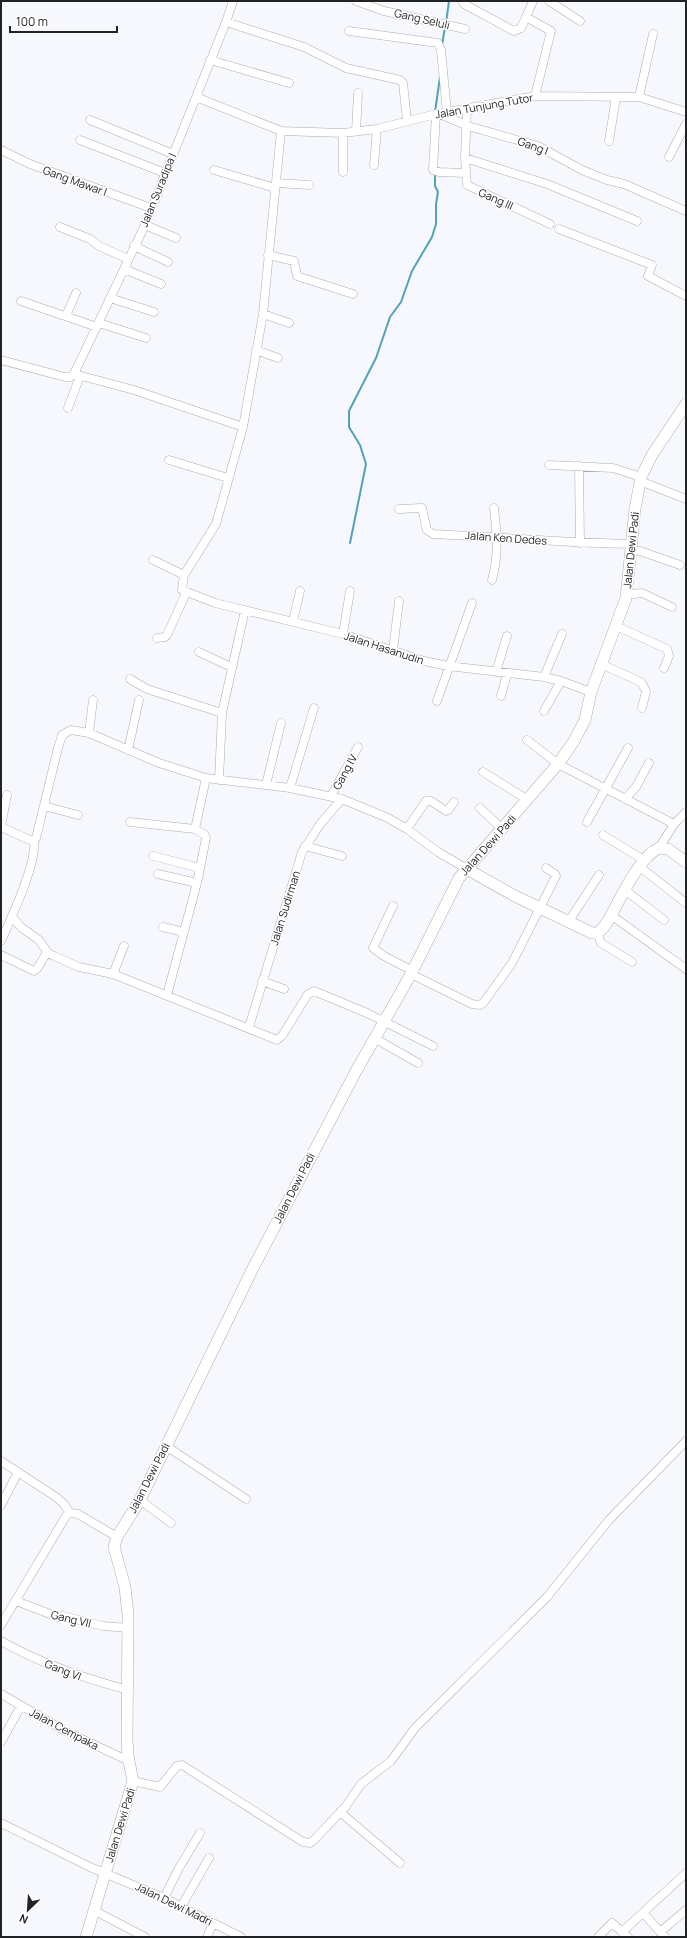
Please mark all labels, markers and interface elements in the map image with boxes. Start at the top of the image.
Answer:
street label: Gang Seluli [393,5,451,32]
scale bar [10,8,117,34]
text: 100 m [16,13,48,30]
street label: Jalan Tunjung Tutor [434,89,534,122]
street label: Gang I [516,133,551,158]
street label: Jalan Suradipa I [136,151,179,229]
street label: Gang Mawar I [41,162,109,199]
street label: Gang III [476,184,516,213]
street label: Jalan Dewi Padi [619,511,642,589]
street label: Jalan Ken Dedes [464,527,548,548]
street label: Jalan Hasanudin [342,628,426,667]
street label: Gang IV [329,751,361,792]
street label: Jalan Dewi Padi [456,811,519,878]
street label: Jalan Sudirman [266,869,303,947]
street label: Jalan Dewi Padi [269,1150,318,1225]
street label: Jalan Dewi Padi [124,1440,173,1515]
street label: Gang VII [50,1607,93,1630]
street label: Gang VI [43,1656,84,1683]
street label: Jalan Cempaka [27,1704,101,1753]
street label: Jalan Dewi Padi [101,1786,138,1864]
street label: Jalan Dewi Madri [133,1878,215,1929]
north arrow [8,1890,48,1930]
text: N [17,1911,30,1928]

